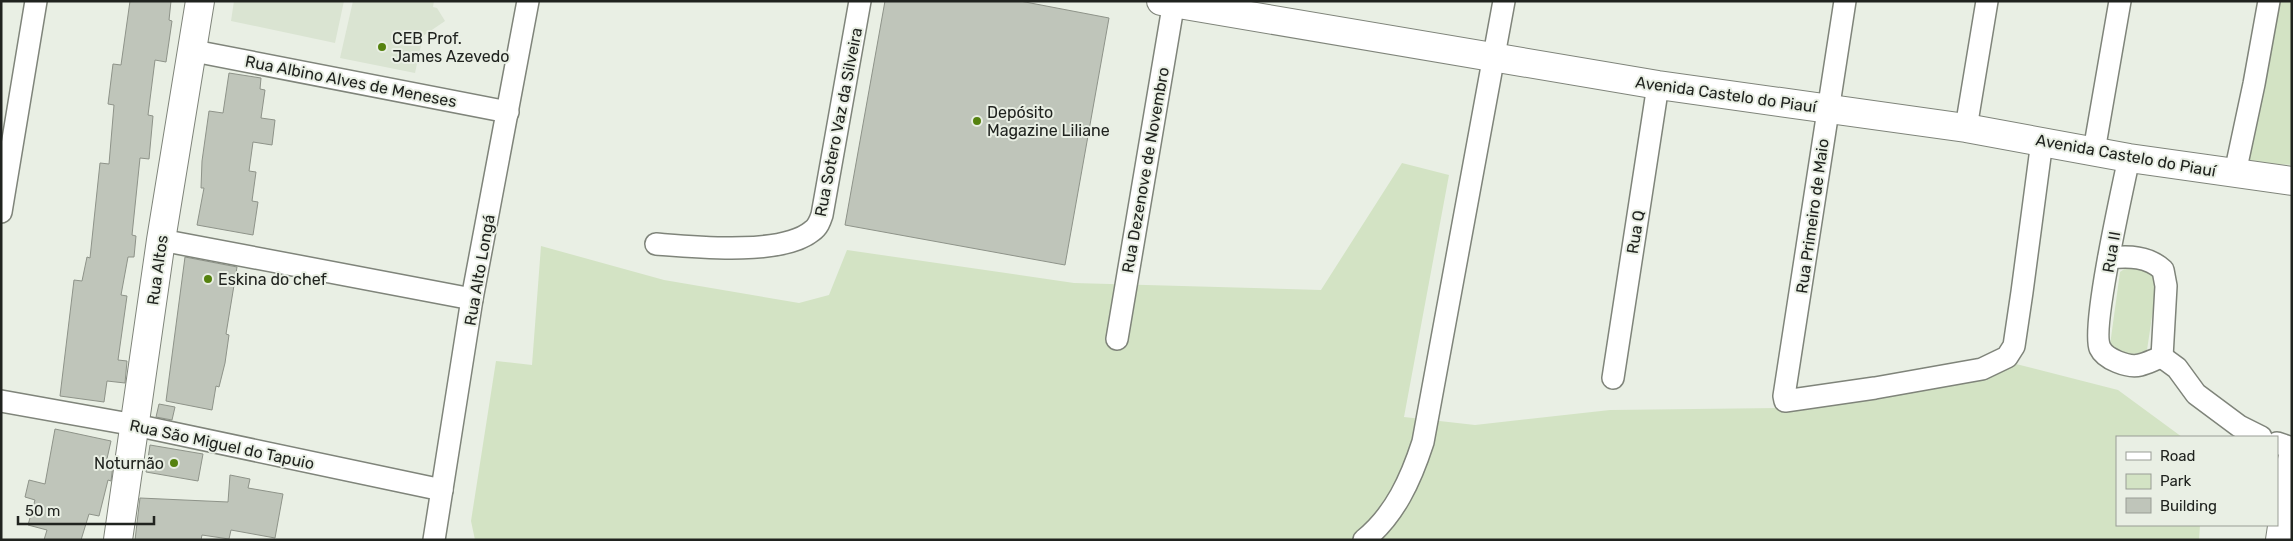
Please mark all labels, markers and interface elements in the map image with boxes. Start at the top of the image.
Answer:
street label: Rua Sotero Vaz da Silveira [811,26,866,218]
place label: CEB Prof. James Azevedo [392,29,509,66]
marker: CEB Prof. James Azevedo [376,41,388,53]
street label: Rua Albino Alves de Meneses [244,52,458,111]
street label: Rua Dezenove de Novembro [1118,66,1173,274]
street label: Avenida Castelo do Piauí [1634,72,1819,117]
place label: Depósito Magazine Liliane [987,103,1110,140]
marker: Depósito Magazine Liliane [971,115,983,127]
street label: Avenida Castelo do Piauí [2034,130,2219,181]
street label: Rua Primeiro de Maio [1792,137,1833,295]
street label: Rua Q [1623,209,1648,255]
street label: Rua Alto Longá [460,213,499,327]
street label: Rua II [2099,230,2124,274]
street label: Rua Altos [143,234,172,306]
place label: Eskina do chef [218,270,328,289]
marker: Eskina do chef [202,273,214,285]
street label: Rua São Miguel do Tapuio [128,416,316,473]
legend [2116,436,2278,526]
text: Road [2160,447,2196,465]
place label: Noturnão [94,454,164,473]
marker: Noturnão [168,457,180,469]
text: Park [2160,472,2191,490]
scale bar [18,494,154,526]
text: Building [2160,497,2217,515]
text: 50 m [25,502,60,520]

